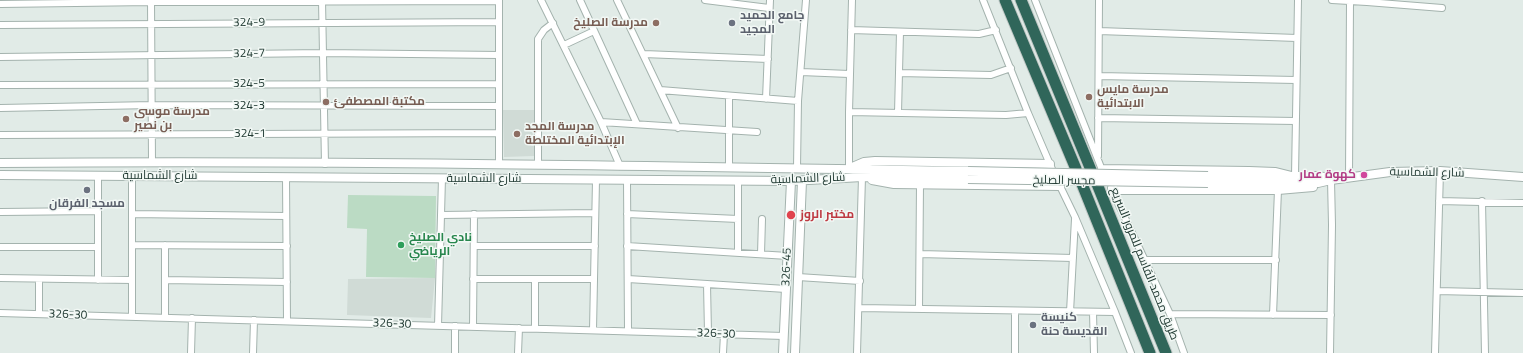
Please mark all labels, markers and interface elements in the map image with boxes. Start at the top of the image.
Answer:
place label: جامع الحميد المجيد [740,9,805,37]
street label: 324-9 [233,16,265,30]
place label: مدرسة الصليخ [573,16,648,30]
marker: مدرسة الصليخ [651,18,661,28]
marker: جامع الحميد المجيد [727,18,737,28]
street label: 324-7 [233,47,265,61]
street label: 324-5 [233,77,265,91]
place label: مدرسة مايس الابتدائية [1097,83,1169,111]
marker: مدرسة مايس الابتدائية [1084,92,1094,102]
place label: مكتبة المصطفئ [334,95,425,109]
marker: مكتبة المصطفئ [321,97,331,107]
street label: 324-3 [233,99,265,113]
place label: مدرسة موسى بن نصير [134,105,210,133]
marker: مدرسة موسى بن نصير [121,114,131,124]
place label: مدرسة المجد الإبتدائية المختلطة [525,120,625,148]
street label: 324-1 [234,127,266,141]
marker: مدرسة المجد الإبتدائية المختلطة [512,129,522,139]
street label: شارع الشماسية [1390,165,1464,181]
place label: كهوة عمار [1299,168,1356,182]
street label: شارع الشماسية [123,169,197,183]
street label: شارع الشماسية [770,170,846,188]
marker: كهوة عمار [1359,170,1369,180]
street label: شارع الشماسية [447,172,521,186]
street label: مجسر الصليخ [1032,173,1096,189]
marker: مسجد الفرقان [82,185,92,195]
street label: طريق محمد القاسم للمرور السريع [1107,186,1181,342]
place label: مسجد الفرقان [49,197,125,211]
place label: مختبر الروز [800,208,854,222]
marker: مختبر الروز [785,209,797,221]
place label: نادي الصليخ الرياضي [409,231,472,259]
marker: نادي الصليخ الرياضي [396,240,406,250]
street label: 326-45 [779,247,795,287]
street label: 326-30 [48,307,88,323]
place label: كنيسة القديسة حنة [1041,311,1107,339]
street label: 326-30 [372,316,412,332]
marker: كنيسة القديسة حنة [1028,320,1038,330]
street label: 326-30 [696,326,736,342]

